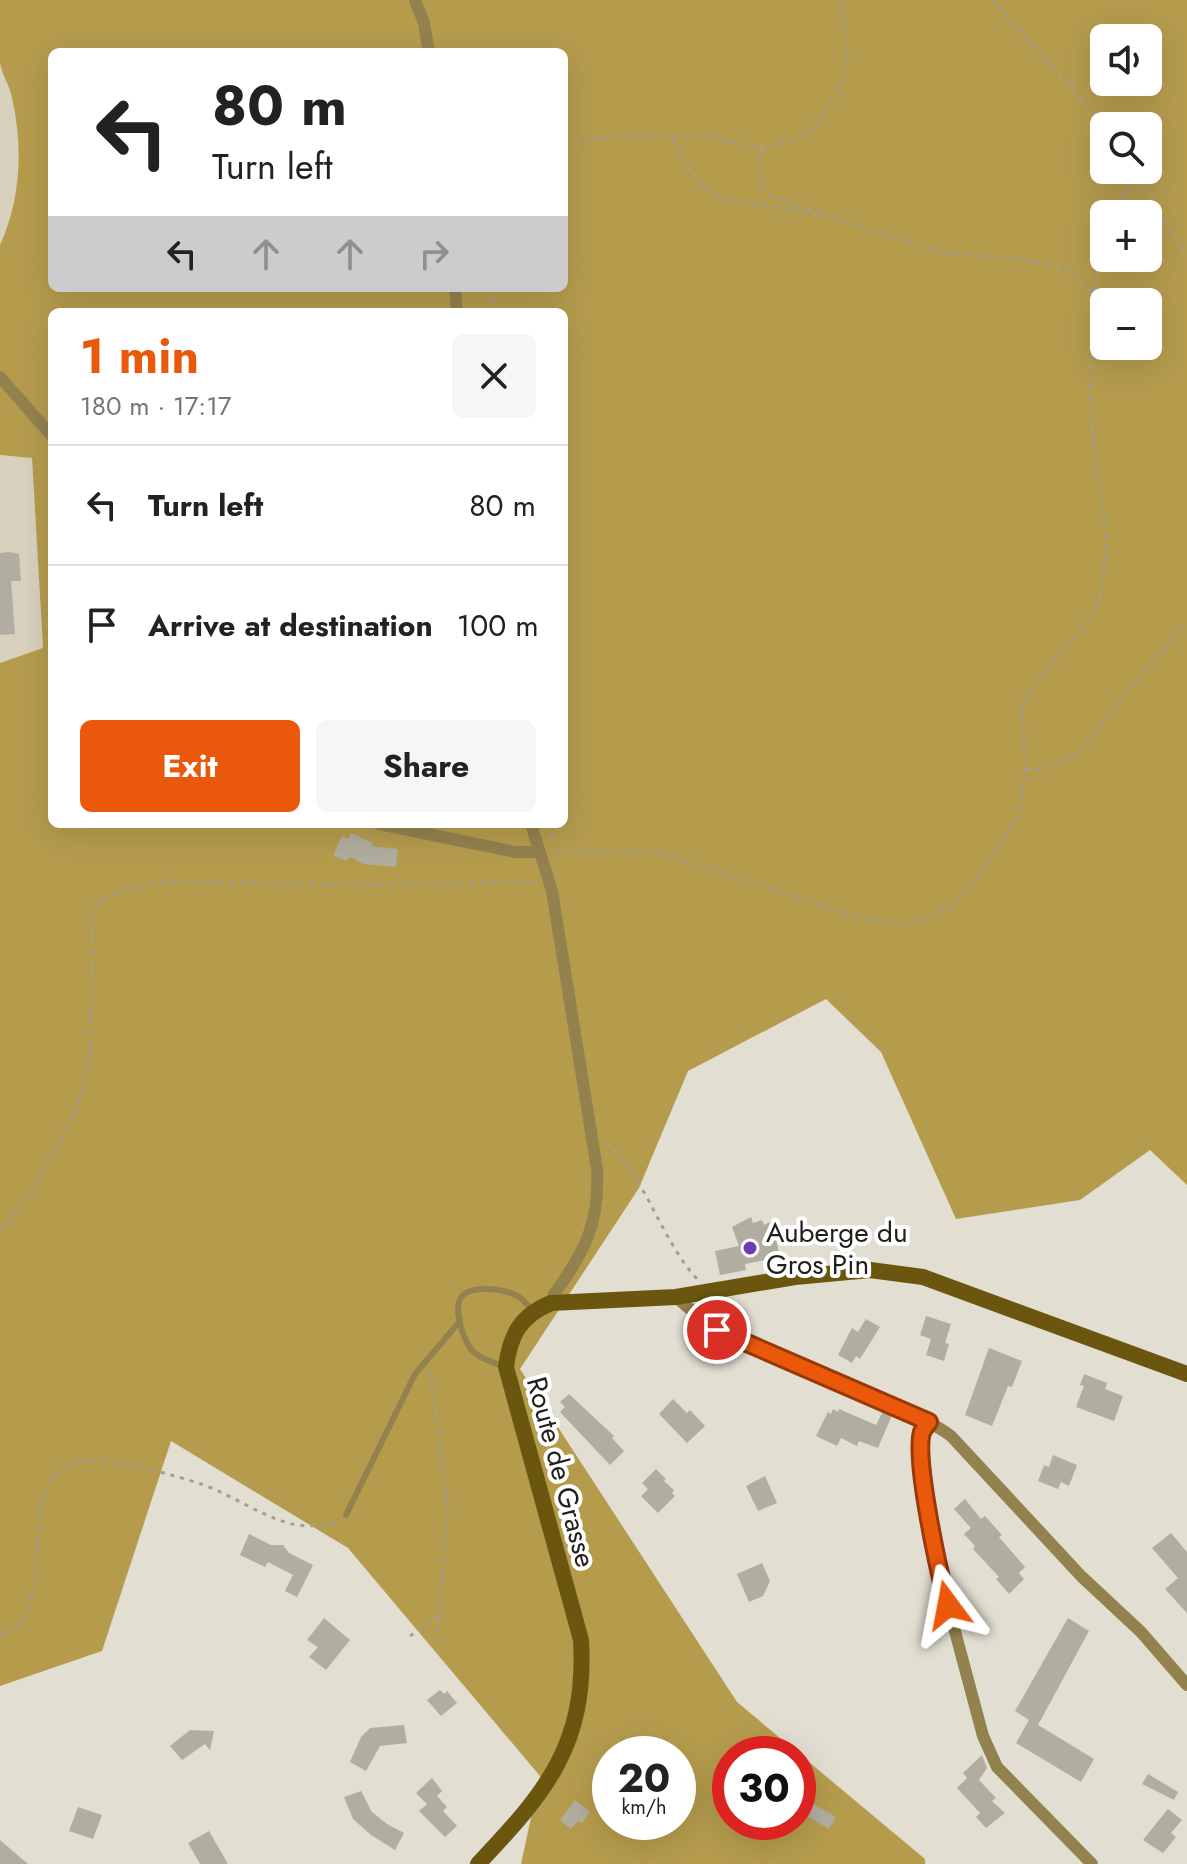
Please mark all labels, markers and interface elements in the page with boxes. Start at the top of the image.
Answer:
map controls [1090,24,1162,360]
button: sound [1090,24,1162,96]
text: 80 m [212,65,347,146]
icon: left [80,80,184,184]
button: search [1090,112,1162,184]
text: Turn left [212,140,333,192]
button: + [1090,200,1162,272]
icon: left [160,232,204,276]
icon: ahead [244,232,288,276]
icon: ahead [328,232,372,276]
icon: right [412,232,456,276]
button: − [1090,288,1162,360]
text: 1 min [80,322,199,391]
button: close [452,334,536,418]
text: 180 m · 17:17 [80,387,231,425]
icon: left [80,483,124,527]
text: Turn left [148,484,263,527]
text: 80 m [469,484,536,527]
icon: arrive [80,603,124,647]
text: Arrive at destination [148,604,433,647]
text: 100 m [457,604,539,647]
button: Exit [80,720,300,812]
button: Share [316,720,536,812]
place label: Auberge du Gros Pin [766,1212,908,1285]
marker: Auberge du Gros Pin [741,1239,759,1257]
pin [683,1296,751,1364]
icon: arrive [695,1308,739,1352]
street label: Route de Grasse [516,1372,606,1572]
position arrow [906,1563,990,1647]
speed limit sign: 30 [712,1736,816,1840]
text: 20 [618,1749,670,1807]
text: km/h [621,1793,667,1822]

